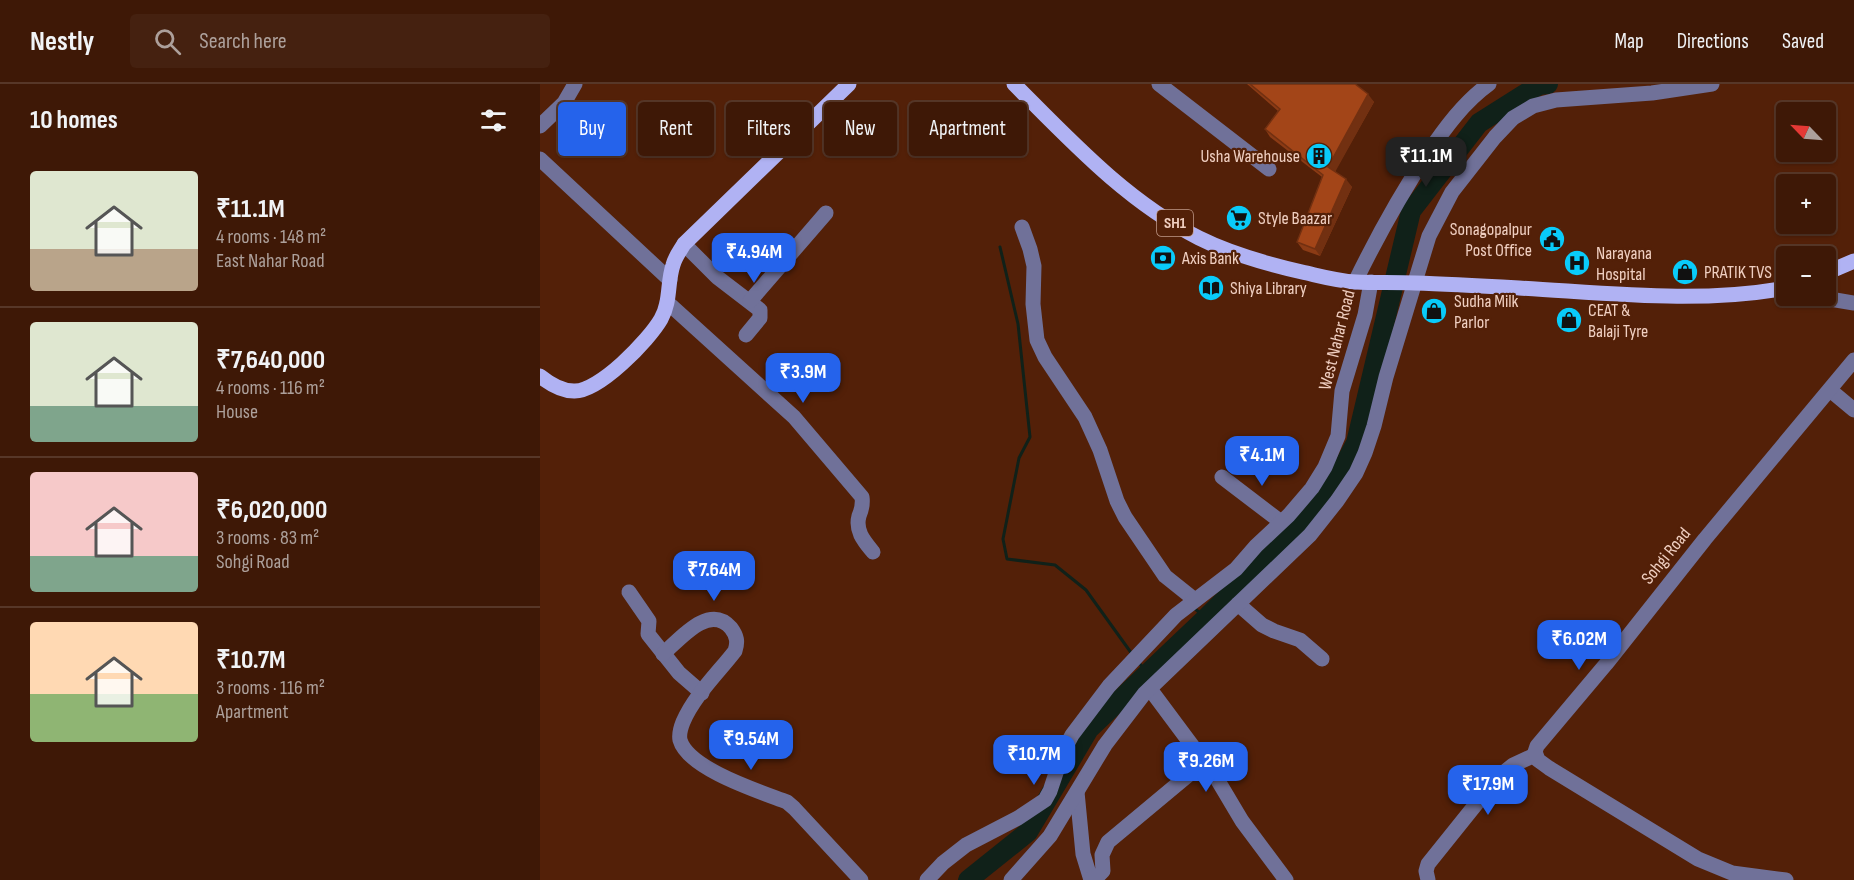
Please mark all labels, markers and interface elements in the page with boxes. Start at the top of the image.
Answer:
search box [130,14,550,68]
text: Nestly [30,25,94,58]
icon: search [151,25,184,58]
text: Search here [199,28,287,55]
text: Map [1614,29,1644,54]
text: Directions [1677,29,1749,54]
text: Saved [1782,29,1824,54]
chip: Buy [558,102,626,156]
chip: Rent [638,102,714,156]
chip: Filters [726,102,812,156]
chip: New [824,102,897,156]
chip: Apartment [909,102,1027,156]
north arrow [1776,102,1836,162]
map controls [1776,102,1836,306]
icon: filters [477,104,510,137]
text: 10 homes [30,105,118,136]
pin: ₹11.1M [1377,137,1475,188]
building icon: Usha Warehouse [1304,141,1334,171]
text: ₹11.1M [1400,144,1452,168]
place label: Usha Warehouse [1200,146,1300,167]
button: + [1776,174,1836,234]
text: ₹11.1M [216,194,285,225]
icon: home [78,195,150,267]
supermarket icon: Style Baazar [1224,203,1254,233]
place label: Style Baazar [1258,208,1332,229]
road number: SH1 [1157,210,1193,236]
place label: Sonagopalpur Post Office [1450,219,1532,261]
public building icon: Sonagopalpur Post Office [1537,224,1567,254]
text: 4 rooms · 148 m² [216,225,326,249]
pin: ₹4.94M [705,233,803,284]
text: ₹4.94M [726,240,782,264]
bank icon: Axis Bank [1148,243,1178,273]
place label: Narayana Hospital [1596,243,1652,285]
button: − [1776,246,1836,306]
place label: Axis Bank [1181,248,1239,269]
hospital icon: Narayana Hospital [1562,248,1592,278]
text: East Nahar Road [216,249,325,273]
shop icon: PRATIK TVS [1670,257,1700,287]
place label: PRATIK TVS [1704,262,1772,283]
library icon: Shiya Library [1196,273,1226,303]
place label: Shiya Library [1230,278,1307,299]
street label: West Nahar Road [1314,288,1360,392]
place label: Sudha Milk Parlor [1454,291,1519,333]
shop icon: Sudha Milk Parlor [1419,296,1449,326]
place label: CEAT & Balaji Tyre [1588,300,1648,342]
shop icon: CEAT & Balaji Tyre [1554,305,1584,335]
text: ₹7,640,000 [216,345,325,376]
icon: home [78,346,150,418]
pin: ₹3.9M [761,353,845,404]
text: ₹3.9M [780,360,826,384]
text: 4 rooms · 116 m² [216,376,325,400]
text: House [216,400,258,424]
pin: ₹4.1M [1220,436,1304,487]
text: ₹4.1M [1239,443,1285,467]
text: ₹6,020,000 [216,495,327,526]
icon: home [78,496,150,568]
street label: Sohgi Road [1637,524,1695,588]
text: 3 rooms · 83 m² [216,526,319,550]
text: Sohgi Road [216,550,290,574]
pin: ₹7.64M [665,551,763,602]
text: ₹7.64M [687,558,741,582]
pin: ₹6.02M [1530,620,1628,671]
text: ₹6.02M [1551,627,1607,651]
text: ₹10.7M [216,645,286,676]
icon: home [78,646,150,718]
text: 3 rooms · 116 m² [216,676,325,700]
text: Apartment [216,700,289,724]
pin: ₹9.54M [702,720,800,771]
text: ₹9.54M [723,727,779,751]
pin: ₹10.7M [985,735,1083,786]
text: ₹10.7M [1007,742,1061,766]
pin: ₹9.26M [1157,742,1255,793]
text: ₹9.26M [1178,749,1234,773]
pin: ₹17.9M [1439,765,1537,816]
text: ₹17.9M [1462,772,1514,796]

